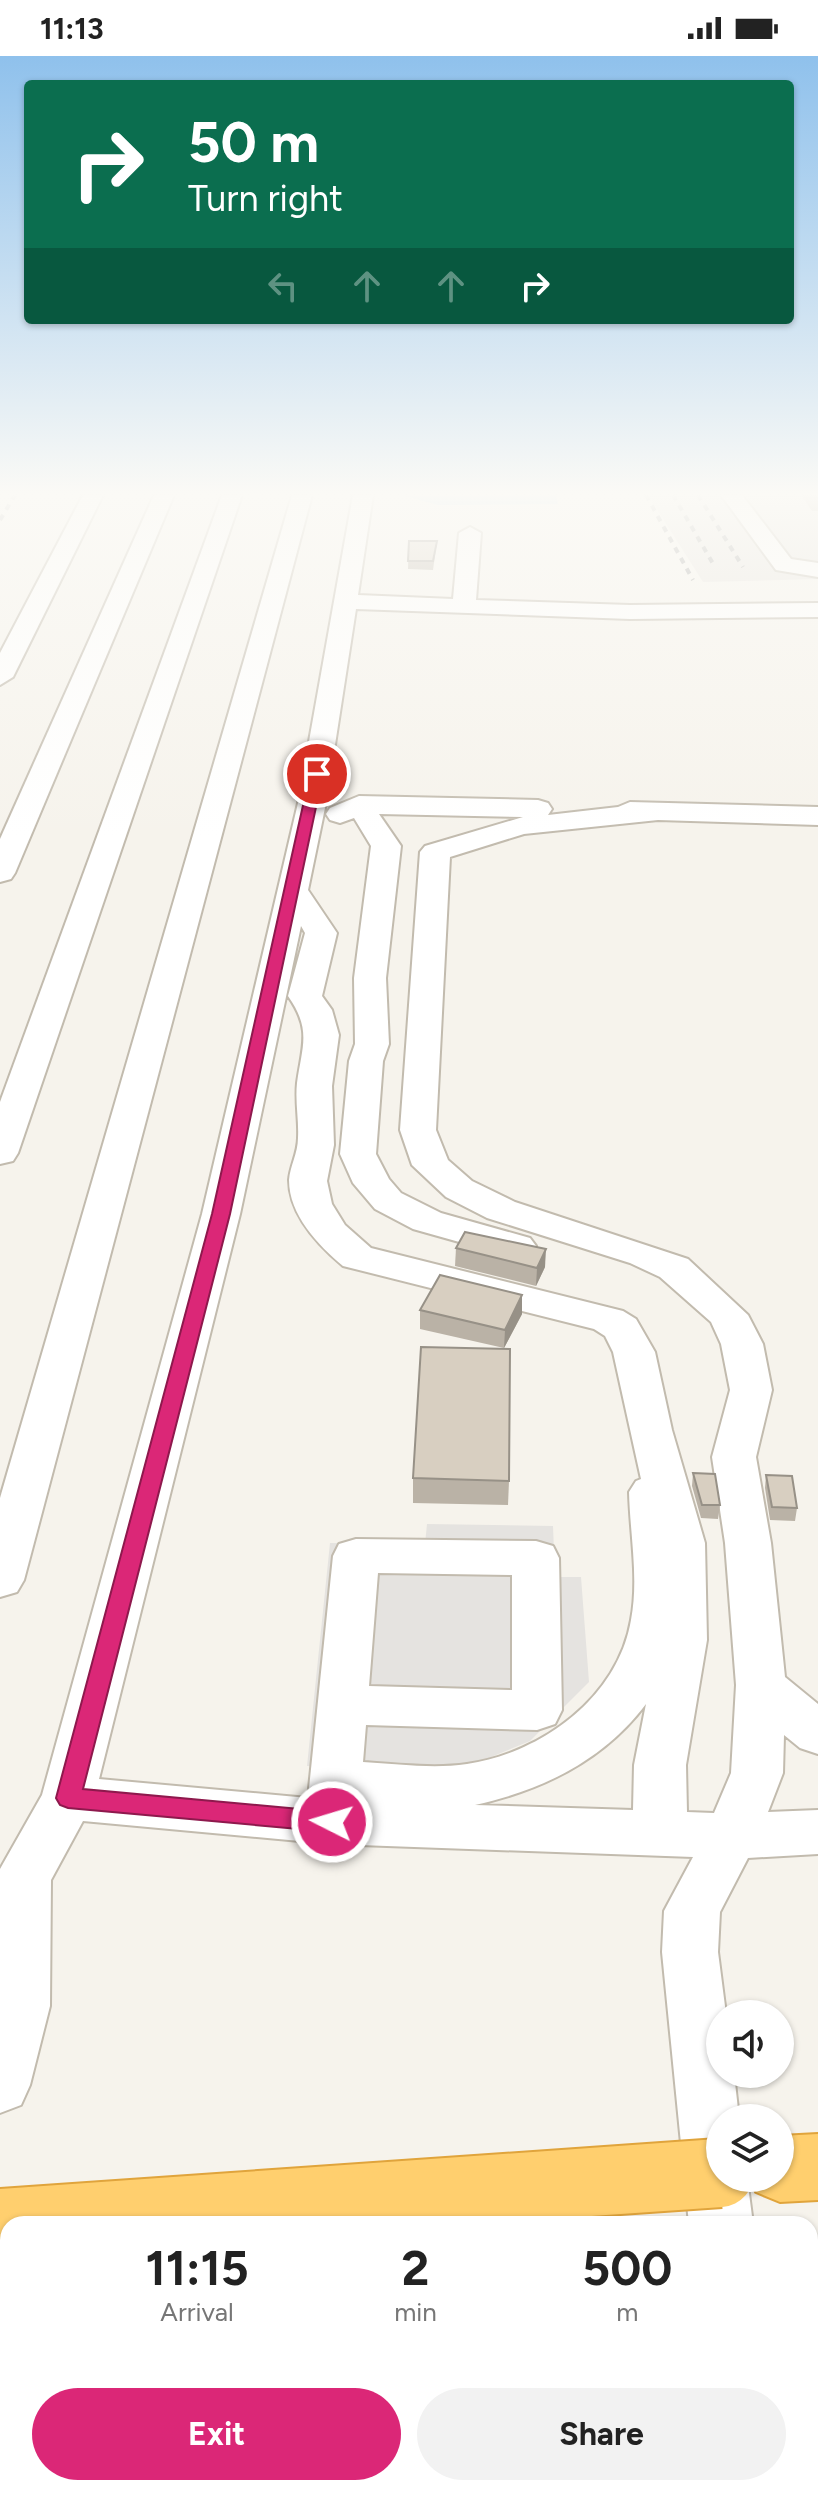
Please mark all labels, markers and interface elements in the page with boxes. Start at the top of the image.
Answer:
text: 11:13 [40,10,104,47]
text: 50 m [188,109,319,176]
icon: right [56,112,160,216]
text: Turn right [188,177,343,220]
icon: left [261,264,305,308]
icon: ahead [345,264,389,308]
icon: ahead [429,264,473,308]
icon: right [513,264,557,308]
pin [283,740,351,808]
icon: arrive [295,752,339,796]
position arrow [290,1780,374,1864]
map controls [706,2000,794,2192]
button: sound [706,2000,794,2088]
button: layers [706,2104,794,2192]
text: 11:15 [146,2239,249,2297]
text: 2 [402,2239,429,2297]
text: 500 [582,2239,672,2297]
text: Arrival [160,2296,234,2328]
text: min [394,2296,437,2328]
text: m [616,2296,638,2328]
button: Exit [32,2388,401,2480]
button: Share [417,2388,786,2480]

